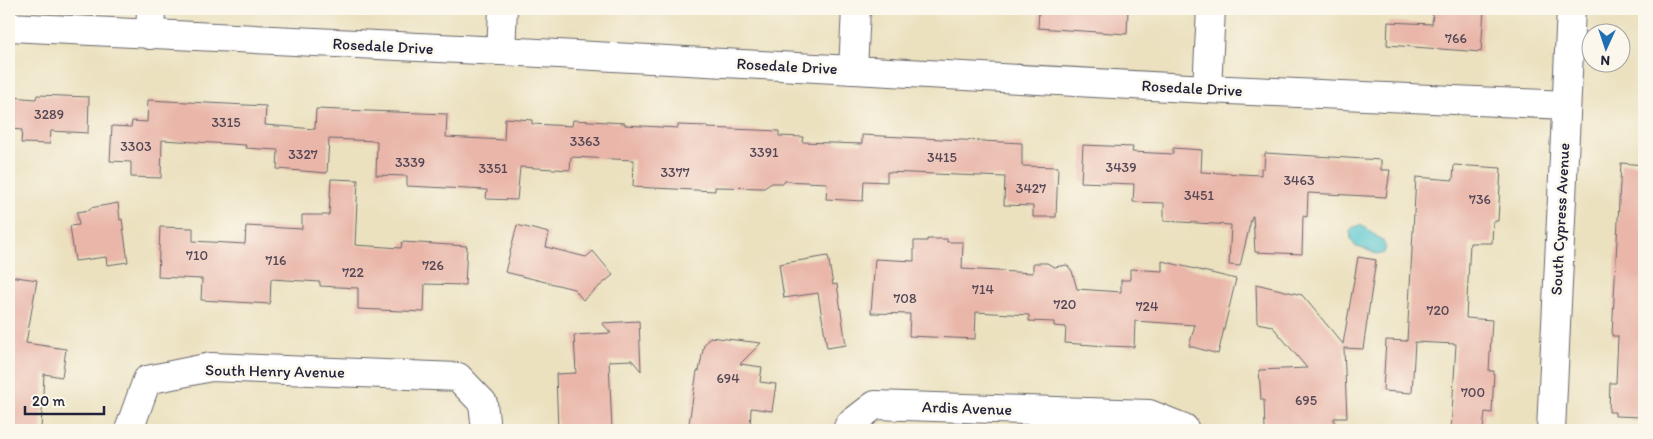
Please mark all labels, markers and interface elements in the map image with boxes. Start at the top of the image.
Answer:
north arrow [1580,22,1630,72]
house number: 766 [1445,30,1467,47]
street label: Rosedale Drive [332,34,434,58]
text: N [1600,52,1611,69]
street label: Rosedale Drive [736,54,838,78]
street label: Rosedale Drive [1141,76,1243,100]
house number: 3289 [34,106,64,123]
house number: 3315 [211,114,241,131]
house number: 3363 [570,133,601,150]
house number: 3303 [120,138,152,155]
street label: South Cypress Avenue [1547,142,1573,296]
house number: 3391 [749,144,779,161]
house number: 3327 [288,146,318,163]
house number: 3415 [927,149,957,166]
house number: 3339 [395,154,425,171]
house number: 3439 [1106,159,1137,176]
house number: 3351 [478,160,508,177]
house number: 3377 [660,164,690,181]
house number: 3463 [1283,172,1315,189]
house number: 3427 [1016,180,1046,197]
house number: 3451 [1184,187,1214,204]
house number: 736 [1469,191,1491,208]
house number: 710 [186,247,208,264]
house number: 716 [266,252,286,269]
house number: 726 [422,257,444,274]
house number: 722 [342,264,364,281]
house number: 714 [972,281,995,298]
house number: 708 [893,290,917,307]
house number: 720 [1054,296,1076,313]
house number: 724 [1136,298,1159,315]
house number: 720 [1427,302,1449,319]
street label: South Henry Avenue [205,360,345,382]
house number: 694 [716,370,740,387]
scale bar [25,384,104,416]
house number: 700 [1461,384,1485,401]
text: 20 m [32,392,66,410]
house number: 695 [1295,392,1317,409]
street label: Ardis Avenue [922,397,1012,419]

